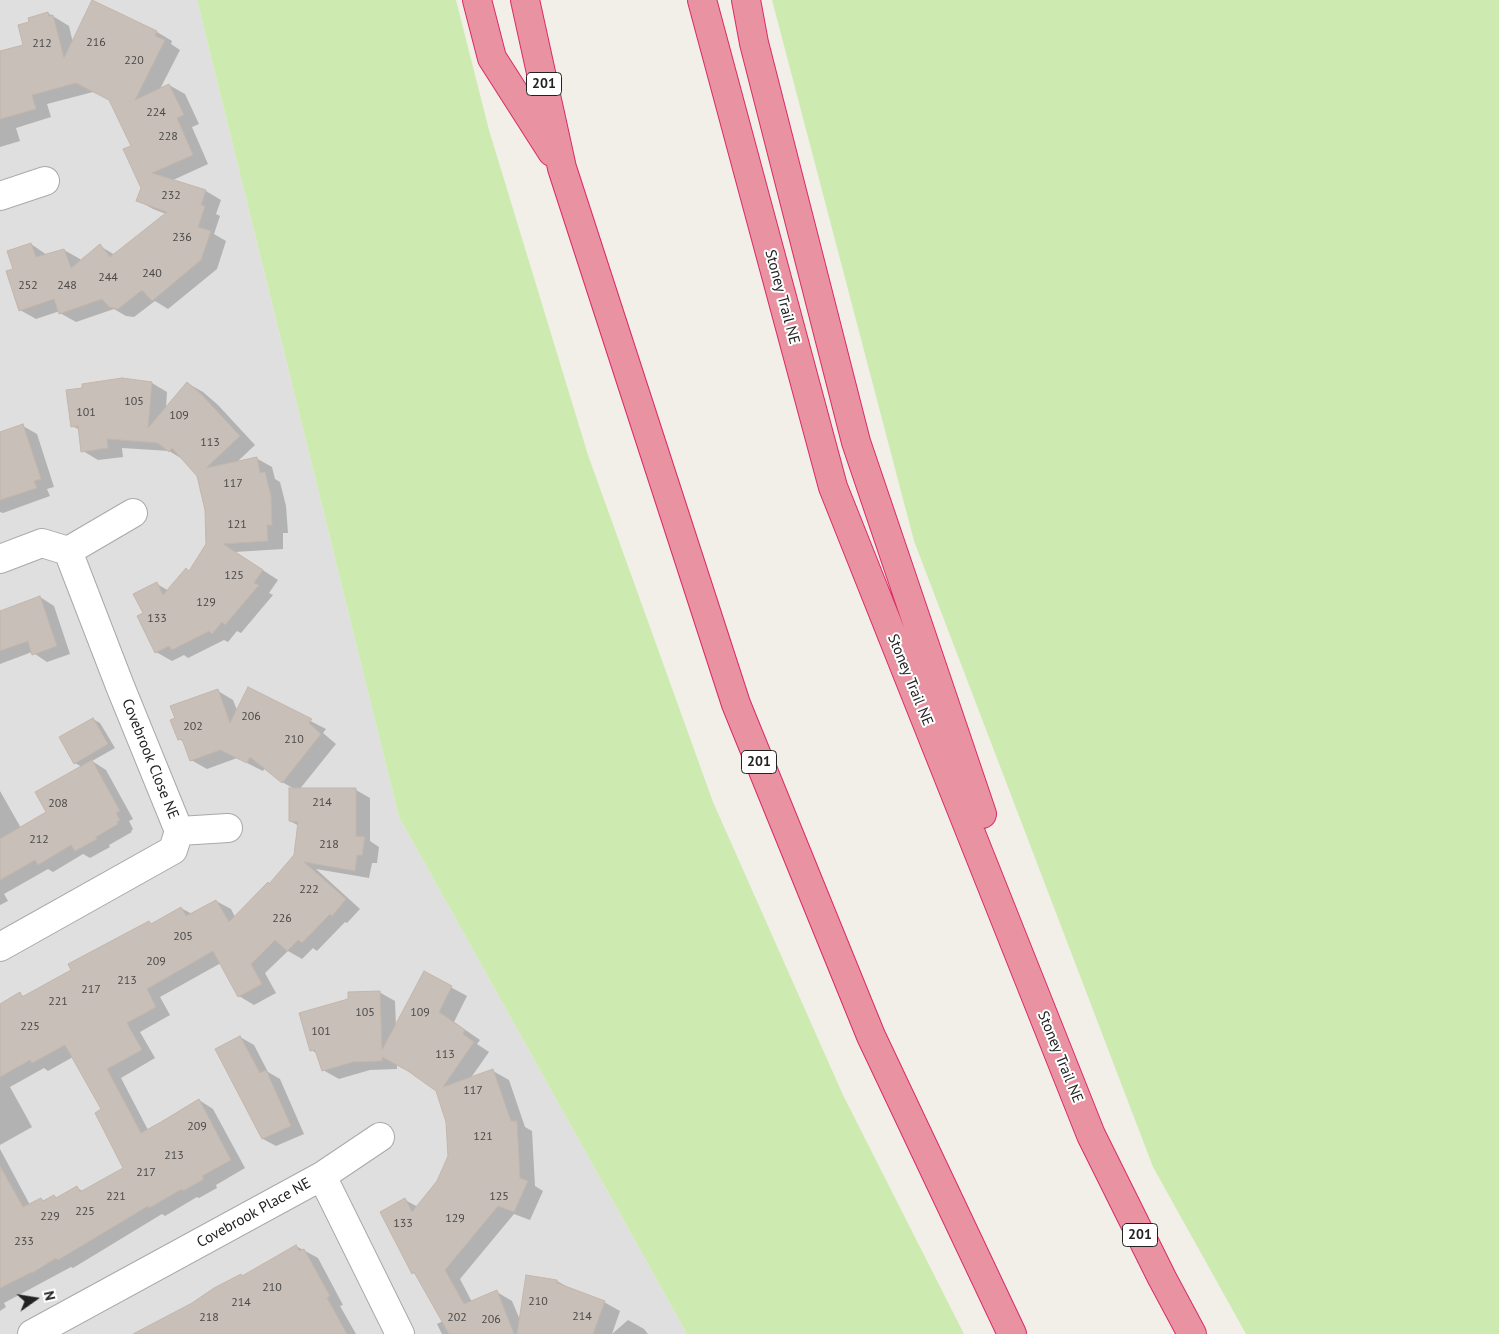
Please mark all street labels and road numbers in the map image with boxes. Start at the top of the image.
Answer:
road number: 201 [526,72,562,96]
street label: Stoney Trail NE [761,248,803,346]
street label: Stoney Trail NE [883,632,937,728]
street label: Covebrook Close NE [118,696,182,822]
road number: 201 [742,750,776,774]
street label: Stoney Trail NE [1033,1009,1087,1105]
street label: Covebrook Place NE [194,1174,314,1252]
road number: 201 [1122,1224,1158,1246]

